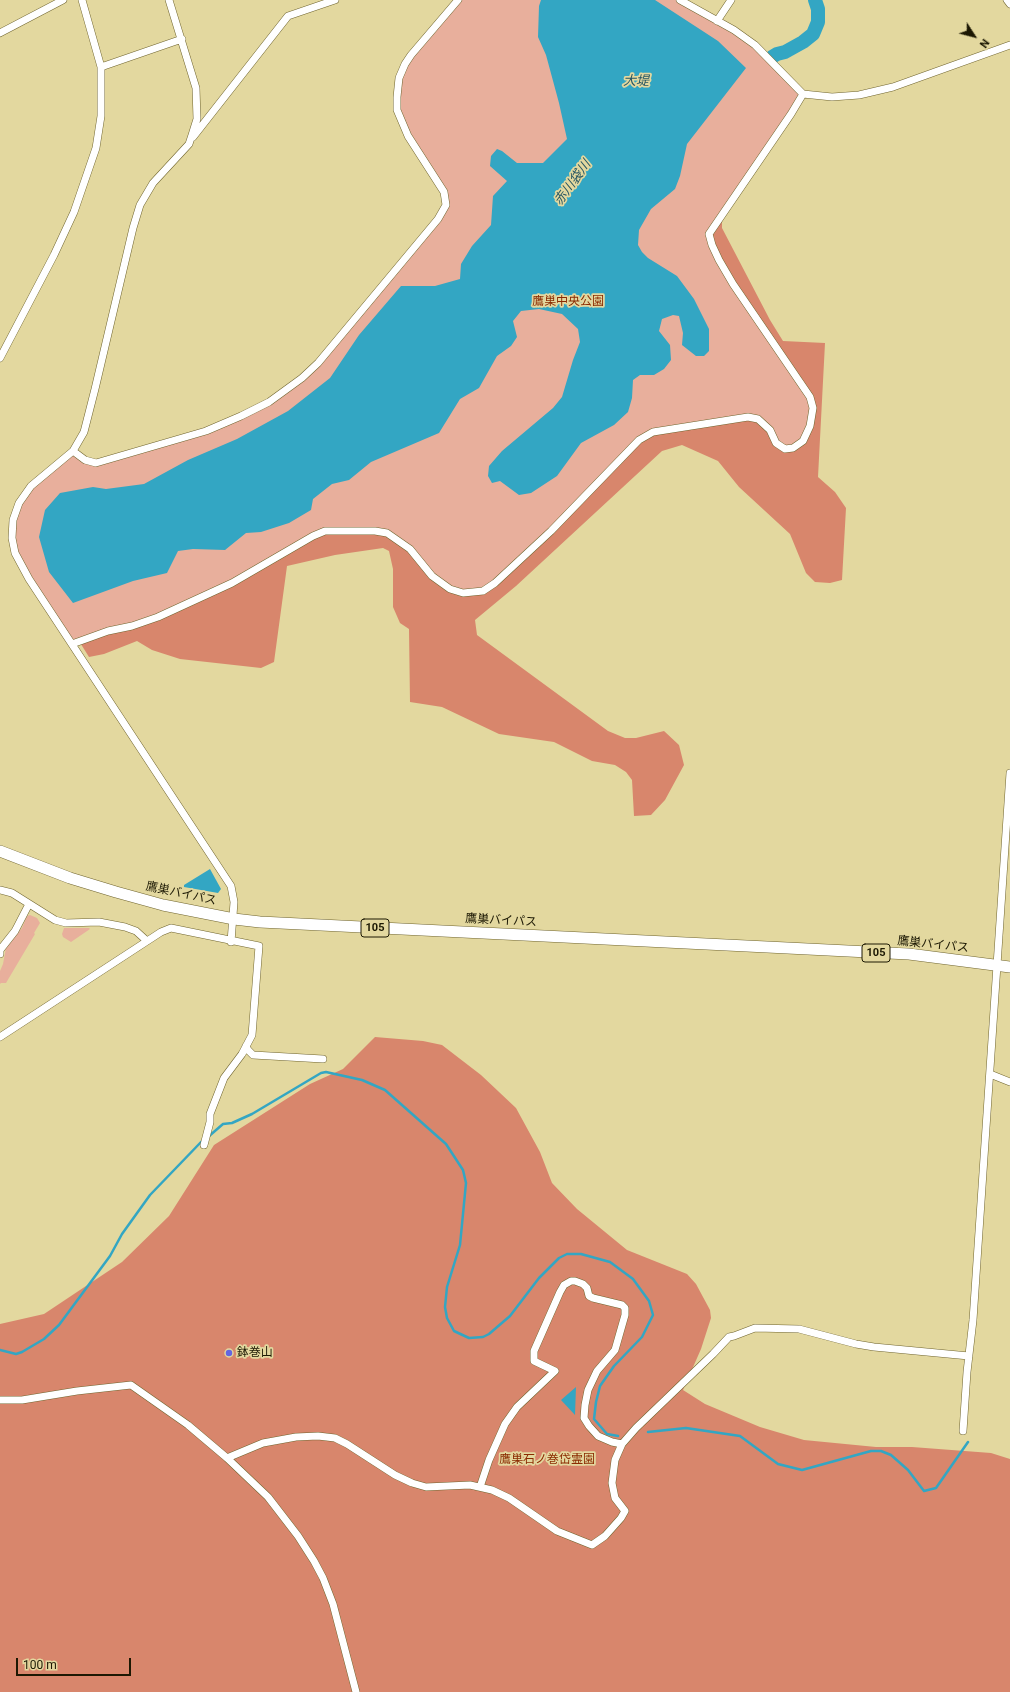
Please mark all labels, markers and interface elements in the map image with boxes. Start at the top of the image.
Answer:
north arrow [954,16,994,56]
text: N [977,36,992,50]
water label: 大堤 [623,74,649,90]
water label: 赤川袋川 [551,157,595,209]
park label: 鷹巣中央公園 [532,295,604,309]
street label: 鷹巣バイパス [144,879,218,909]
street label: 鷹巣バイパス [465,912,537,930]
road number: 105 [361,919,389,937]
street label: 鷹巣バイパス [896,934,970,956]
road number: 105 [862,944,890,962]
place label: 鉢巻山 [237,1346,273,1360]
marker: 鉢巻山 [224,1348,234,1358]
park label: 鷹巣石ノ巻岱霊園 [499,1453,595,1467]
scale bar [18,1650,133,1676]
text: 100 m [23,1658,57,1672]

